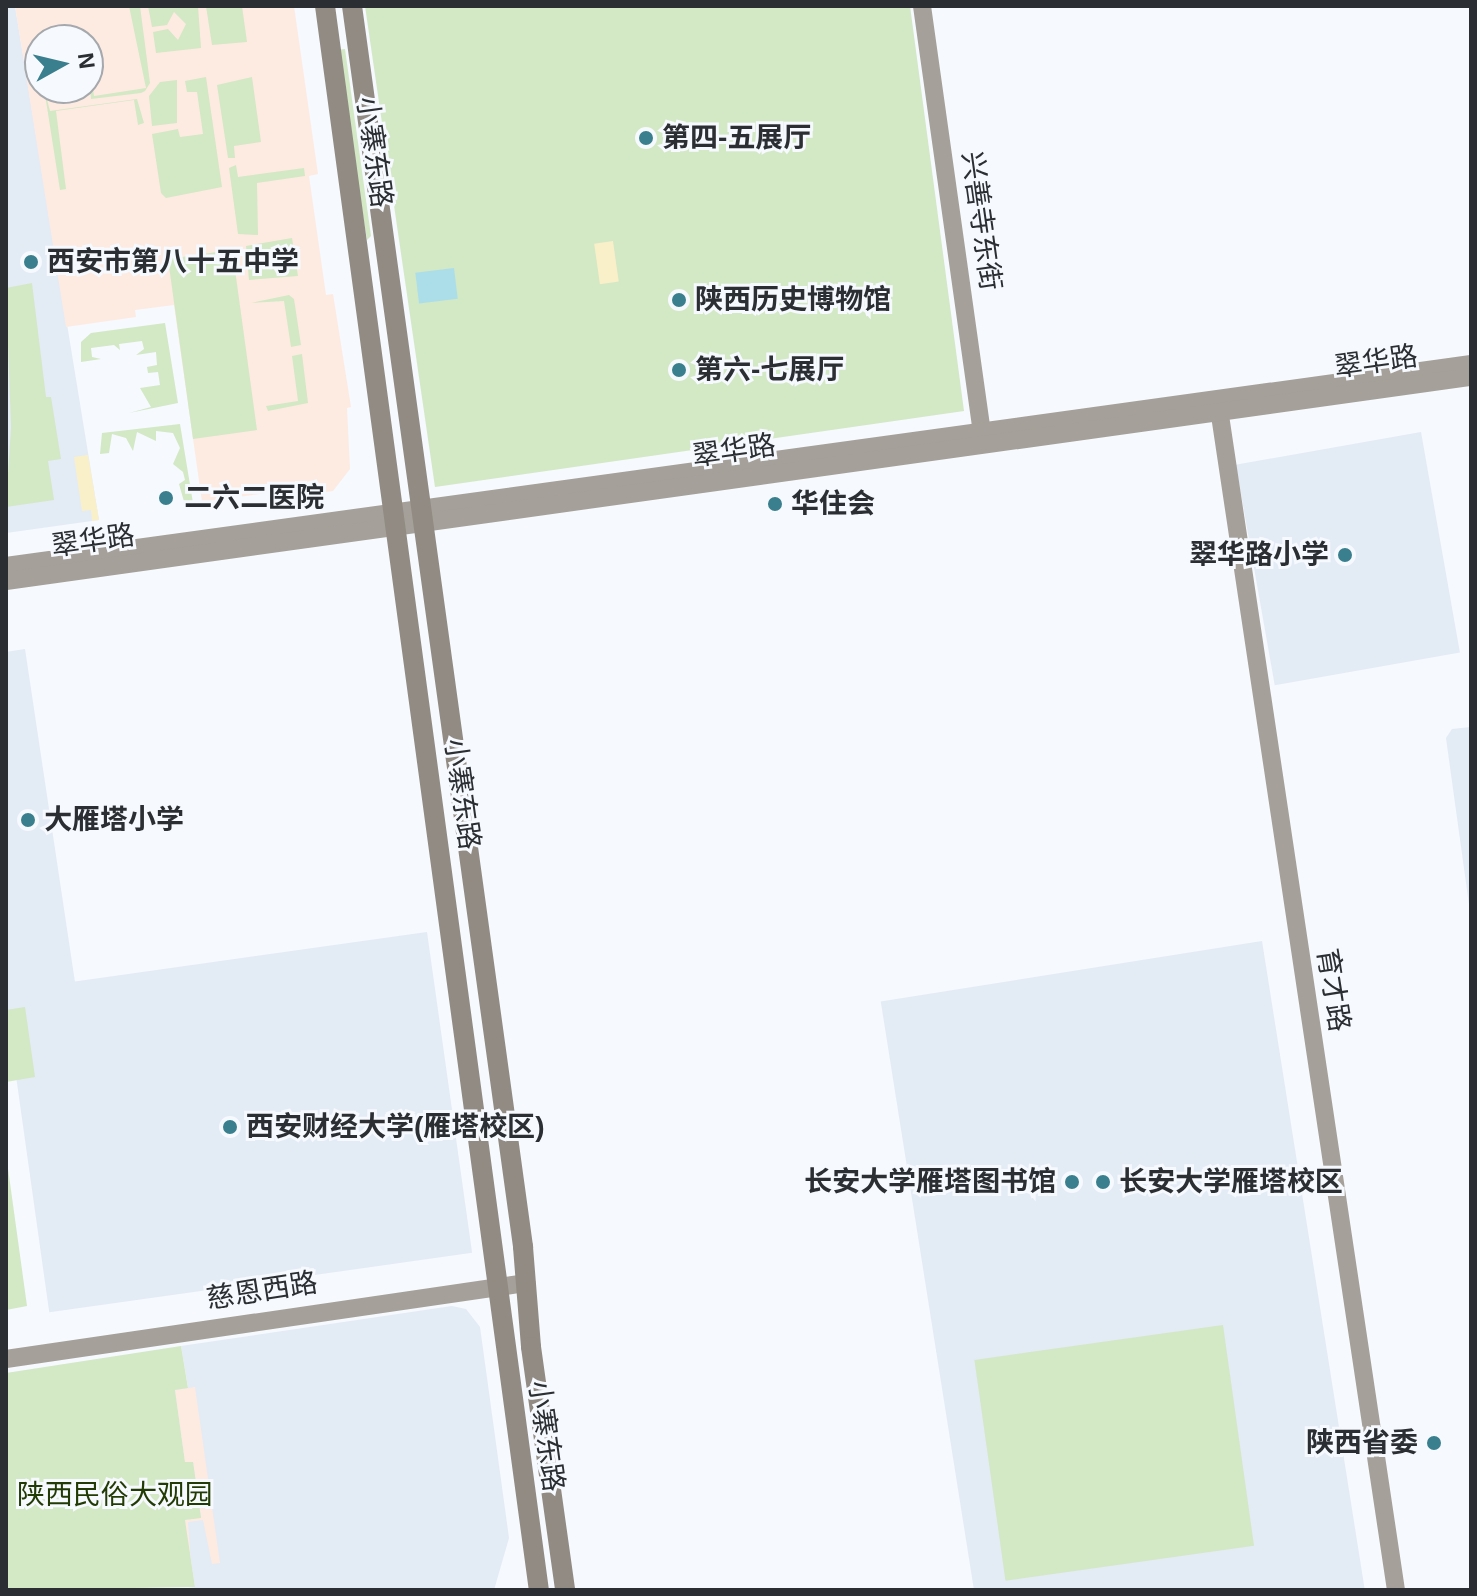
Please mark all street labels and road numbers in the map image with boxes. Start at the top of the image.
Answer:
street label: 小寨东路 [350,94,398,210]
street label: 兴善寺东街 [955,149,1007,293]
street label: 翠华路 [1332,340,1420,384]
street label: 翠华路 [690,429,778,473]
street label: 翠华路 [49,519,137,563]
street label: 小寨东路 [438,736,486,852]
street label: 育才路 [1310,946,1356,1034]
street label: 慈恩西路 [204,1266,320,1316]
street label: 小寨东路 [522,1378,570,1494]

